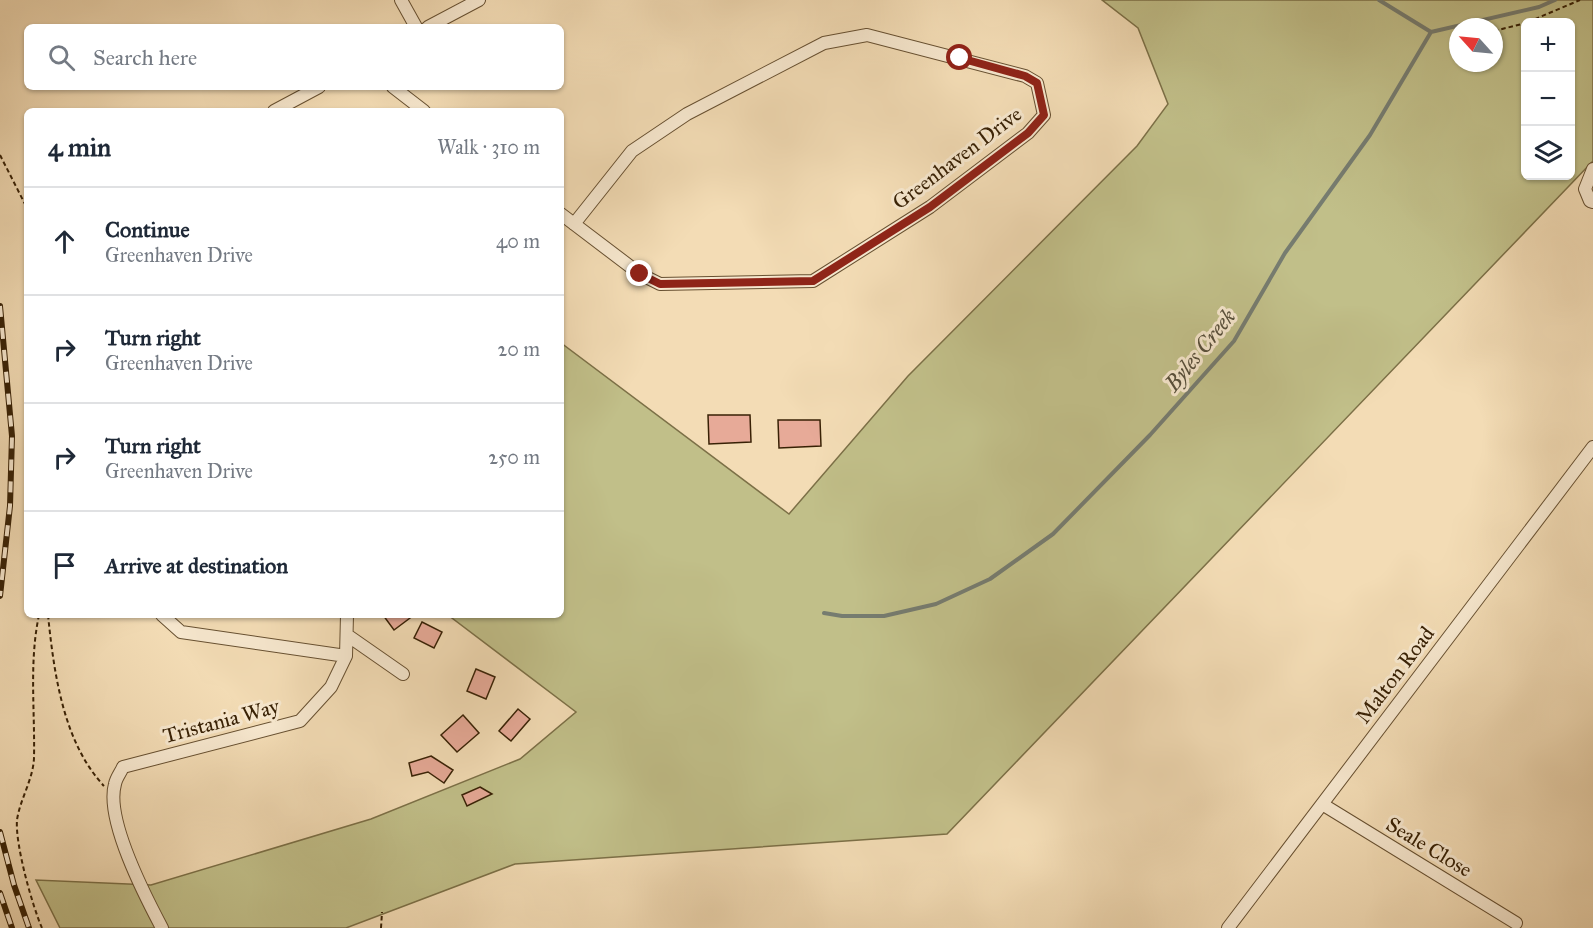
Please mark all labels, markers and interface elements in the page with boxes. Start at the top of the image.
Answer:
north arrow [1449,18,1503,72]
map controls [1521,18,1575,180]
button: + [1521,18,1575,72]
search box [24,24,564,90]
icon: search [45,41,78,74]
text: Search here [93,44,197,71]
route start [946,44,972,70]
button: − [1521,72,1575,126]
street label: Greenhaven Drive [887,101,1027,215]
button: layers [1521,126,1575,180]
text: 4 min [48,131,111,163]
text: Walk · 310 m [437,135,540,159]
text: Continue [105,216,190,243]
icon: ahead [48,225,81,258]
text: 40 m [496,229,540,253]
text: Greenhaven Drive [105,243,253,267]
route end [626,260,652,286]
water label: Byles Creek [1158,303,1241,397]
text: Turn right [105,324,201,351]
icon: right [48,333,81,366]
text: 20 m [497,337,540,361]
text: Greenhaven Drive [105,351,253,375]
text: Turn right [105,432,201,459]
icon: right [48,441,81,474]
text: 250 m [488,445,540,469]
text: Greenhaven Drive [105,459,253,483]
icon: arrive [48,549,81,582]
text: Arrive at destination [105,552,288,579]
street label: Malton Road [1350,621,1440,729]
street label: Tristania Way [160,693,283,749]
street label: Seale Close [1381,811,1477,883]

